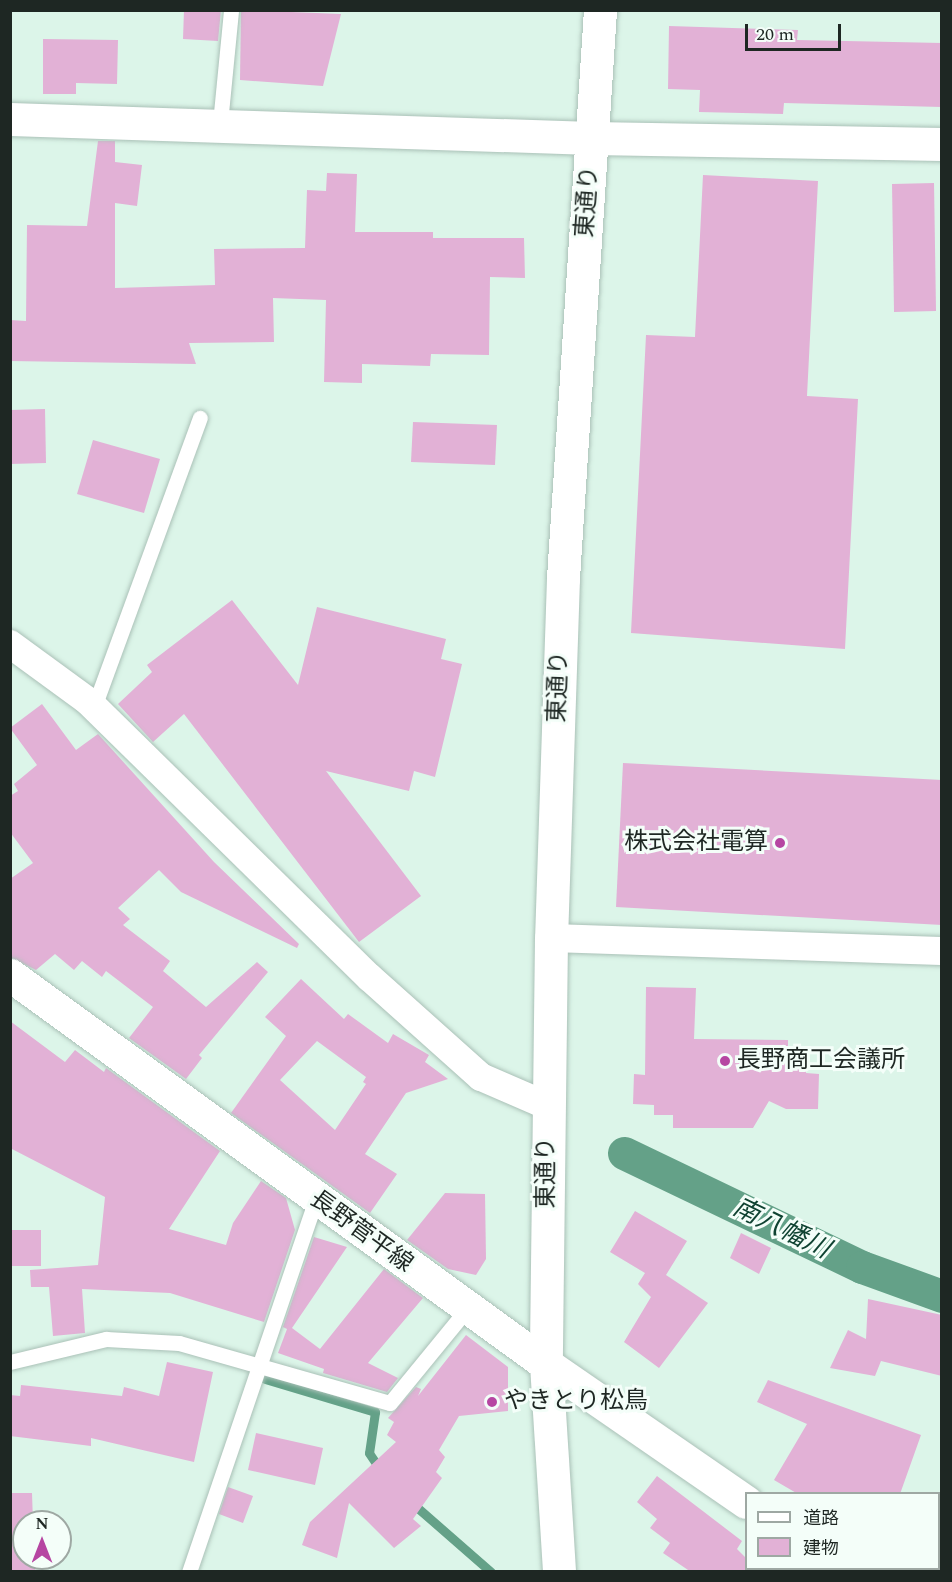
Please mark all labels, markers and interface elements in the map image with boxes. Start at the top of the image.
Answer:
scale bar [748,12,844,50]
text: 20 m [756,21,794,48]
street label: 東通り [571,165,605,239]
street label: 東通り [543,651,575,723]
place label: 株式会社電算 [624,829,768,857]
marker: 株式会社電算 [773,836,787,850]
place label: 長野商工会議所 [737,1047,905,1075]
marker: 長野商工会議所 [718,1054,732,1068]
street label: 東通り [533,1137,561,1209]
street label: 長野菅平線 [304,1185,418,1279]
water label: 南八幡川 [727,1192,835,1266]
place label: やきとり松鳥 [504,1388,648,1416]
marker: やきとり松鳥 [485,1395,499,1409]
legend [745,1492,940,1570]
text: 道路 [803,1505,839,1532]
north arrow [12,1510,72,1570]
text: N [35,1512,49,1536]
text: 建物 [803,1535,839,1562]

